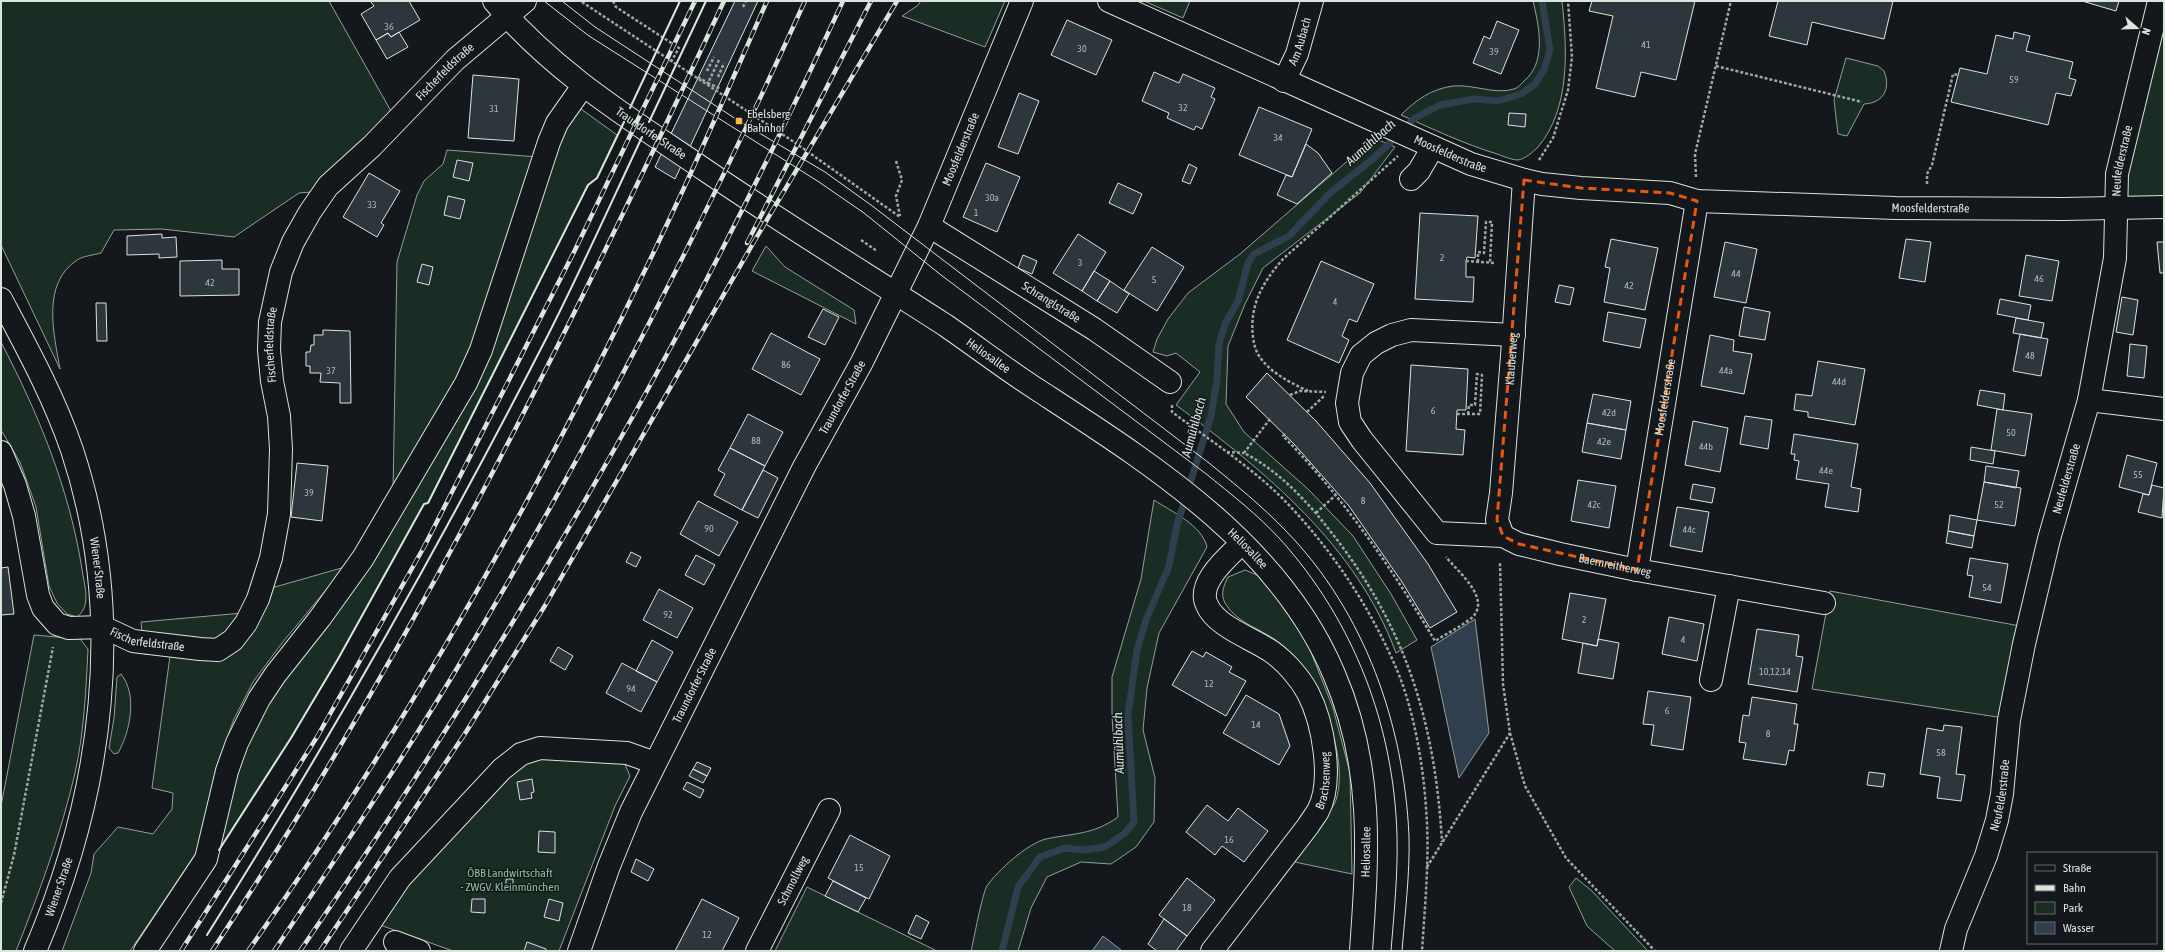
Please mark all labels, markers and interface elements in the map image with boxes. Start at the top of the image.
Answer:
north arrow [2117,8,2157,48]
street label: Am Aubach [1286,16,1314,68]
house number: 36 [384,21,394,32]
text: N [2140,26,2153,37]
house number: 41 [1641,39,1651,50]
street label: Fischerfeldstraße [413,40,477,103]
house number: 30 [1077,43,1087,54]
house number: 39 [1489,46,1499,57]
house number: 59 [2009,74,2019,85]
house number: 32 [1178,102,1188,113]
house number: 31 [489,103,499,114]
street label: Traundorfer Straße [613,104,689,162]
place label: Ebelsberg Bahnhof [747,107,791,135]
street label: Moosfelderstraße [939,111,982,188]
marker: Ebelsberg Bahnhof [734,116,744,126]
water label: Aumühlbach [1342,116,1399,169]
street label: Neufelderstraße [2109,124,2136,197]
house number: 34 [1273,132,1283,143]
street label: Moosfelderstraße [1412,132,1488,175]
house number: 30a [985,192,999,203]
house number: 33 [367,199,377,210]
street label: Moosfelderstraße [1892,201,1970,215]
house number: 1 [974,207,979,218]
house number: 2 [1440,252,1445,263]
house number: 3 [1078,257,1083,268]
house number: 44 [1731,268,1741,279]
house number: 46 [2034,273,2044,284]
house number: 5 [1152,274,1157,285]
house number: 42 [205,277,215,288]
street label: Schranglstraße [1019,279,1083,326]
house number: 42 [1624,280,1634,291]
house number: 4 [1333,296,1338,307]
street label: Fischerfeldstraße [262,305,280,383]
street label: Klauberweg [1503,331,1521,386]
street label: Heliosallee [963,335,1013,376]
house number: 48 [2025,350,2035,361]
street label: Traundorfer Straße [816,358,869,437]
street label: Moosfelderstraße [1652,358,1678,437]
house number: 86 [781,359,791,370]
house number: 37 [326,365,336,376]
house number: 44a [1719,365,1733,376]
house number: 44d [1832,376,1846,387]
water label: Aumühlbach [1178,395,1209,460]
house number: 6 [1431,405,1436,416]
house number: 42d [1602,407,1616,418]
house number: 50 [2006,427,2016,438]
house number: 88 [751,435,761,446]
house number: 42e [1597,436,1611,447]
house number: 44b [1699,441,1713,452]
street label: Neufelderstraße [2050,442,2083,516]
house number: 44e [1819,465,1833,476]
house number: 55 [2133,469,2143,480]
house number: 39 [304,487,314,498]
house number: 8 [1361,495,1366,506]
house number: 42c [1587,499,1601,510]
house number: 52 [1994,499,2004,510]
house number: 90 [704,523,714,534]
house number: 44c [1682,524,1696,535]
street label: Heliosallee [1225,525,1271,572]
street label: Wiener Straße [87,536,108,599]
street label: Baernreitherweg [1577,551,1653,580]
house number: 54 [1982,582,1992,593]
house number: 92 [663,609,673,620]
house number: 2 [1582,614,1587,625]
street label: Fischerfeldstraße [108,624,185,654]
house number: 4 [1681,634,1686,645]
street label: Traundorfer Straße [670,646,719,725]
house number: 10,12,14 [1759,666,1791,677]
house number: 12 [1204,678,1214,689]
house number: 94 [626,683,636,694]
house number: 6 [1665,705,1670,716]
water label: Aumühlbach [1110,711,1127,775]
house number: 14 [1251,719,1261,730]
house number: 8 [1766,728,1771,739]
house number: 58 [1936,747,1946,758]
street label: Brachsenweg [1313,750,1333,812]
street label: Neufelderstraße [1987,759,2012,833]
street label: Heliosallee [1359,826,1373,878]
house number: 16 [1224,834,1234,845]
legend [2027,852,2157,944]
street label: Schmollweg [775,853,812,908]
street label: Wiener Straße [42,855,76,919]
text: Straße [2063,861,2091,875]
house number: 15 [854,862,864,873]
park label: ÖBB Landwirtschaft - ZWGV. Kleinmünchen [461,866,559,894]
text: Bahn [2063,881,2086,895]
text: Park [2063,901,2084,915]
house number: 18 [1182,902,1192,913]
text: Wasser [2063,921,2095,935]
house number: 12 [702,929,712,940]

